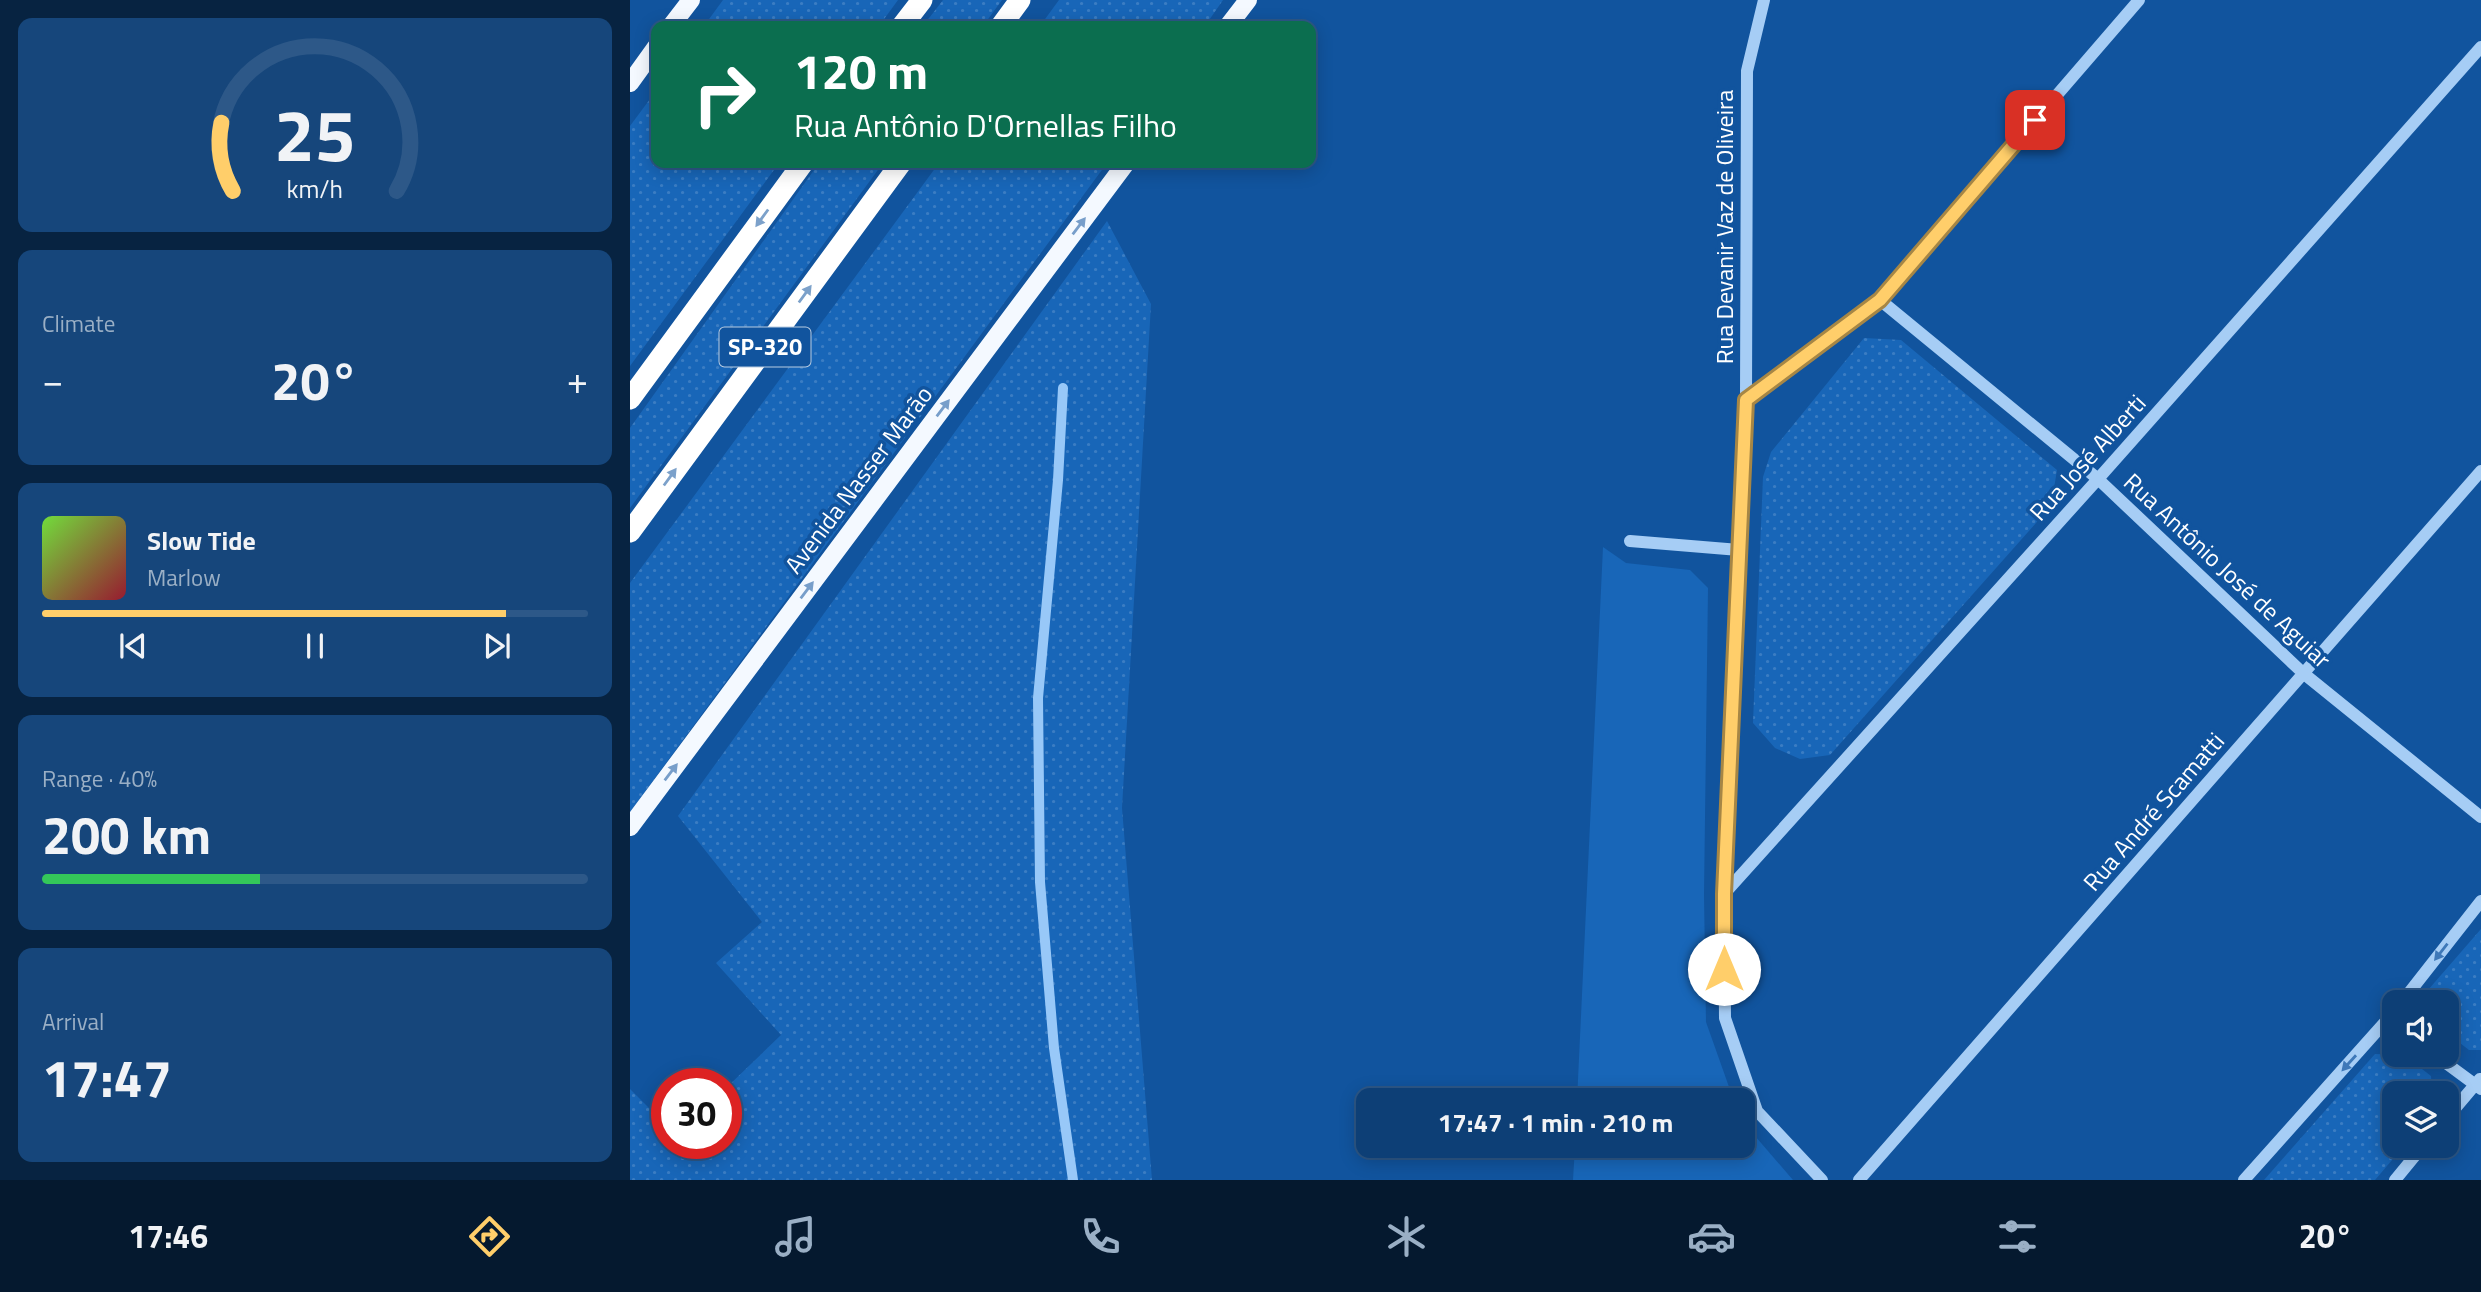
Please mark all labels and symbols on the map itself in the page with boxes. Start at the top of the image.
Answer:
street label: Rua Devanir Vaz de Oliveira [1706,90,1742,364]
pin [2005,90,2065,150]
one-way arrow [756,209,770,227]
one-way arrow [1072,217,1086,235]
one-way arrow [798,284,812,303]
road number: SP-320 [720,328,810,366]
street label: Avenida Nasser Marão [776,378,941,581]
street label: Rua José Alberti [2021,386,2154,529]
one-way arrow [936,399,950,417]
street label: Rua Antônio José de Aguiar [2116,464,2339,676]
one-way arrow [663,468,677,486]
one-way arrow [800,581,814,599]
street label: Rua André Scamatti [2074,724,2232,899]
one-way arrow [664,763,678,782]
position arrow [1687,932,1761,1006]
one-way arrow [2434,942,2449,960]
one-way arrow [2341,1054,2357,1072]
speed limit sign: 30 [651,1068,742,1159]

